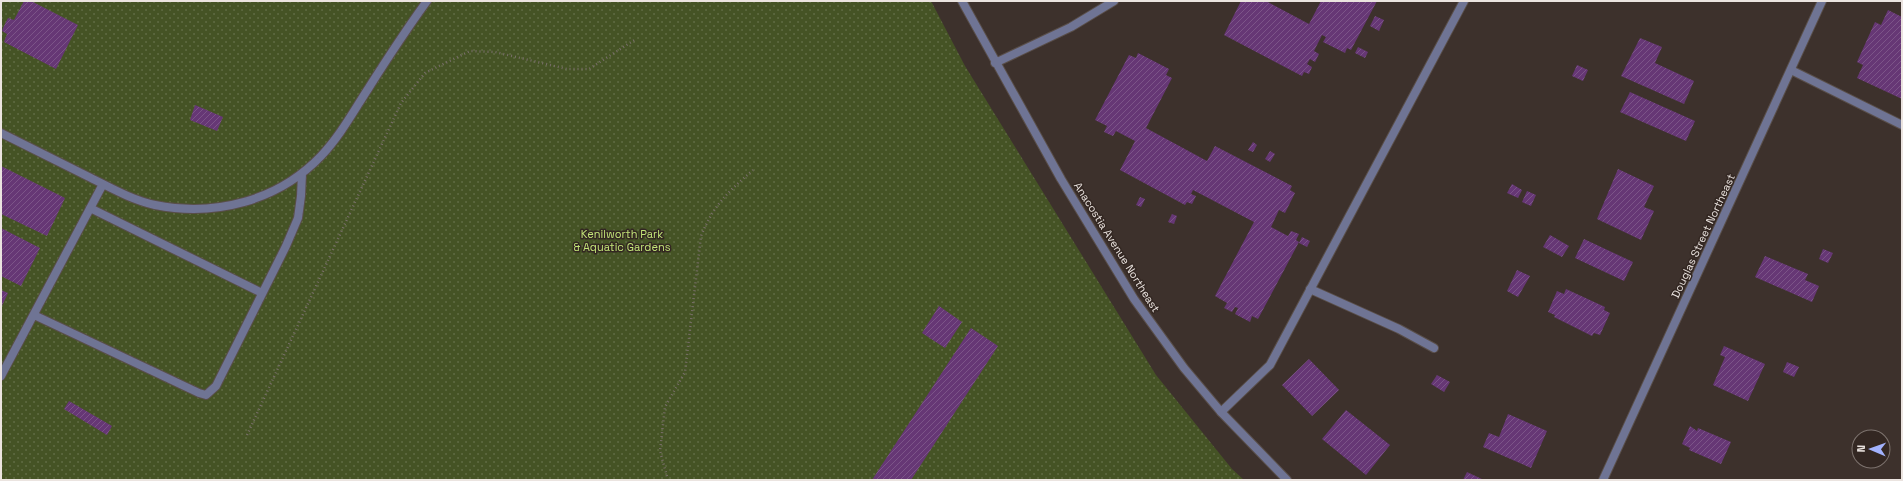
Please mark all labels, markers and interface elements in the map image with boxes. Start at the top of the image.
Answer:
street label: Douglas Street Northeast [1668,172,1738,300]
street label: Anacostia Avenue Northeast [1071,179,1163,315]
park label: Kenilworth Park & Aquatic Gardens [574,227,671,254]
north arrow [1851,429,1891,469]
text: N [1854,445,1868,453]

